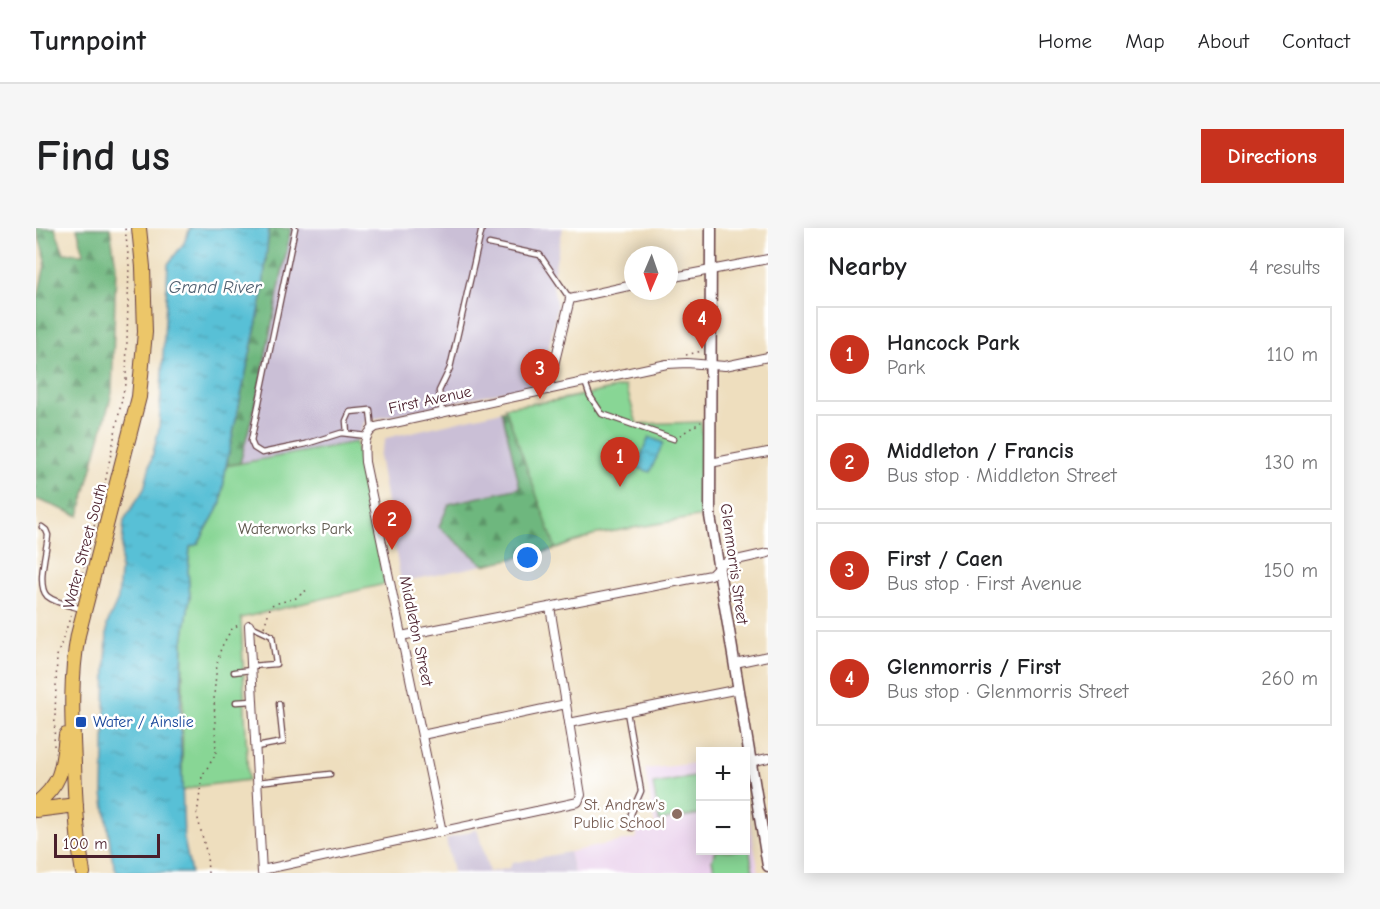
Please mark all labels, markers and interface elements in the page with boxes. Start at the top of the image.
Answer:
text: Turnpoint [30,25,146,57]
text: Home [1038,29,1092,53]
text: Map [1125,29,1165,53]
text: About [1198,29,1249,53]
text: Contact [1282,29,1350,53]
button: Directions [1201,129,1344,183]
text: Find us [36,132,170,181]
north arrow [624,246,678,300]
text: Nearby [828,252,907,282]
text: 4 results [1249,256,1320,279]
water label: Grand River [169,277,262,298]
pin: 4 [682,300,722,349]
text: Hancock Park [887,330,1019,356]
text: 1 [846,343,853,366]
text: 110 m [1267,343,1318,366]
pin: 3 [520,350,560,399]
text: Park [887,356,925,379]
street label: First Avenue [387,382,473,418]
pin: 1 [600,438,640,487]
text: Middleton / Francis [887,438,1074,464]
text: 2 [845,451,854,474]
text: 130 m [1265,451,1318,474]
text: Bus stop · Middleton Street [887,464,1117,487]
street label: Water Street South [60,481,110,611]
pin: 2 [372,500,412,550]
street label: Glenmorris Street [717,502,751,626]
park label: Waterworks Park [238,520,352,538]
your location [513,543,542,572]
text: First / Caen [887,546,1003,572]
text: 3 [845,559,854,582]
text: 150 m [1264,559,1318,582]
text: Bus stop · First Avenue [887,572,1082,595]
street label: Middleton Street [396,574,437,688]
text: Glenmorris / First [887,654,1061,680]
text: 4 [845,667,854,690]
text: 260 m [1261,667,1318,690]
text: Bus stop · Glenmorris Street [887,680,1129,703]
place label: Water / Ainslie [93,713,194,731]
marker: Water / Ainslie [74,715,88,729]
map controls [696,747,750,855]
button: + [696,747,750,801]
place label: St. Andrew's Public School [574,796,665,832]
button: − [696,801,750,855]
marker: St. Andrew's Public School [670,807,684,821]
scale bar [54,831,160,858]
text: 100 m [63,835,107,853]

